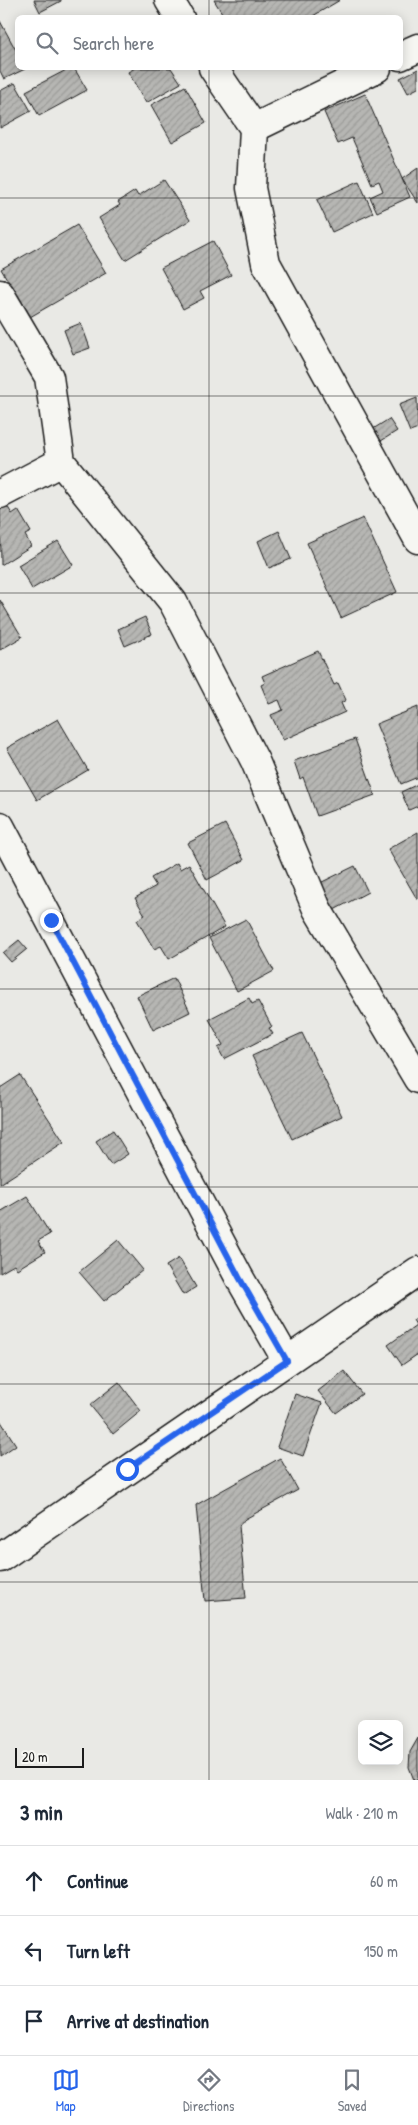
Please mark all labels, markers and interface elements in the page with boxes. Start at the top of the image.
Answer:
search box [15,15,403,70]
icon: search [33,29,61,57]
text: Search here [73,30,154,56]
route end [40,909,63,932]
route start [116,1458,139,1481]
map controls [358,1720,403,1765]
button: layers [358,1720,403,1765]
scale bar [15,1745,84,1768]
text: 20 m [22,1747,48,1766]
text: 3 min [20,1798,63,1827]
text: Walk · 210 m [325,1802,398,1824]
icon: ahead [20,1867,48,1895]
text: Continue [67,1868,128,1894]
text: 60 m [370,1870,398,1892]
icon: left [20,1937,48,1965]
text: Turn left [67,1938,130,1964]
text: 150 m [364,1940,398,1962]
icon: arrive [20,2007,48,2035]
text: Arrive at destination [67,2008,209,2034]
tab: Map [52,2066,80,2115]
tab: Directions [183,2066,234,2115]
tab: Saved [338,2066,366,2115]

